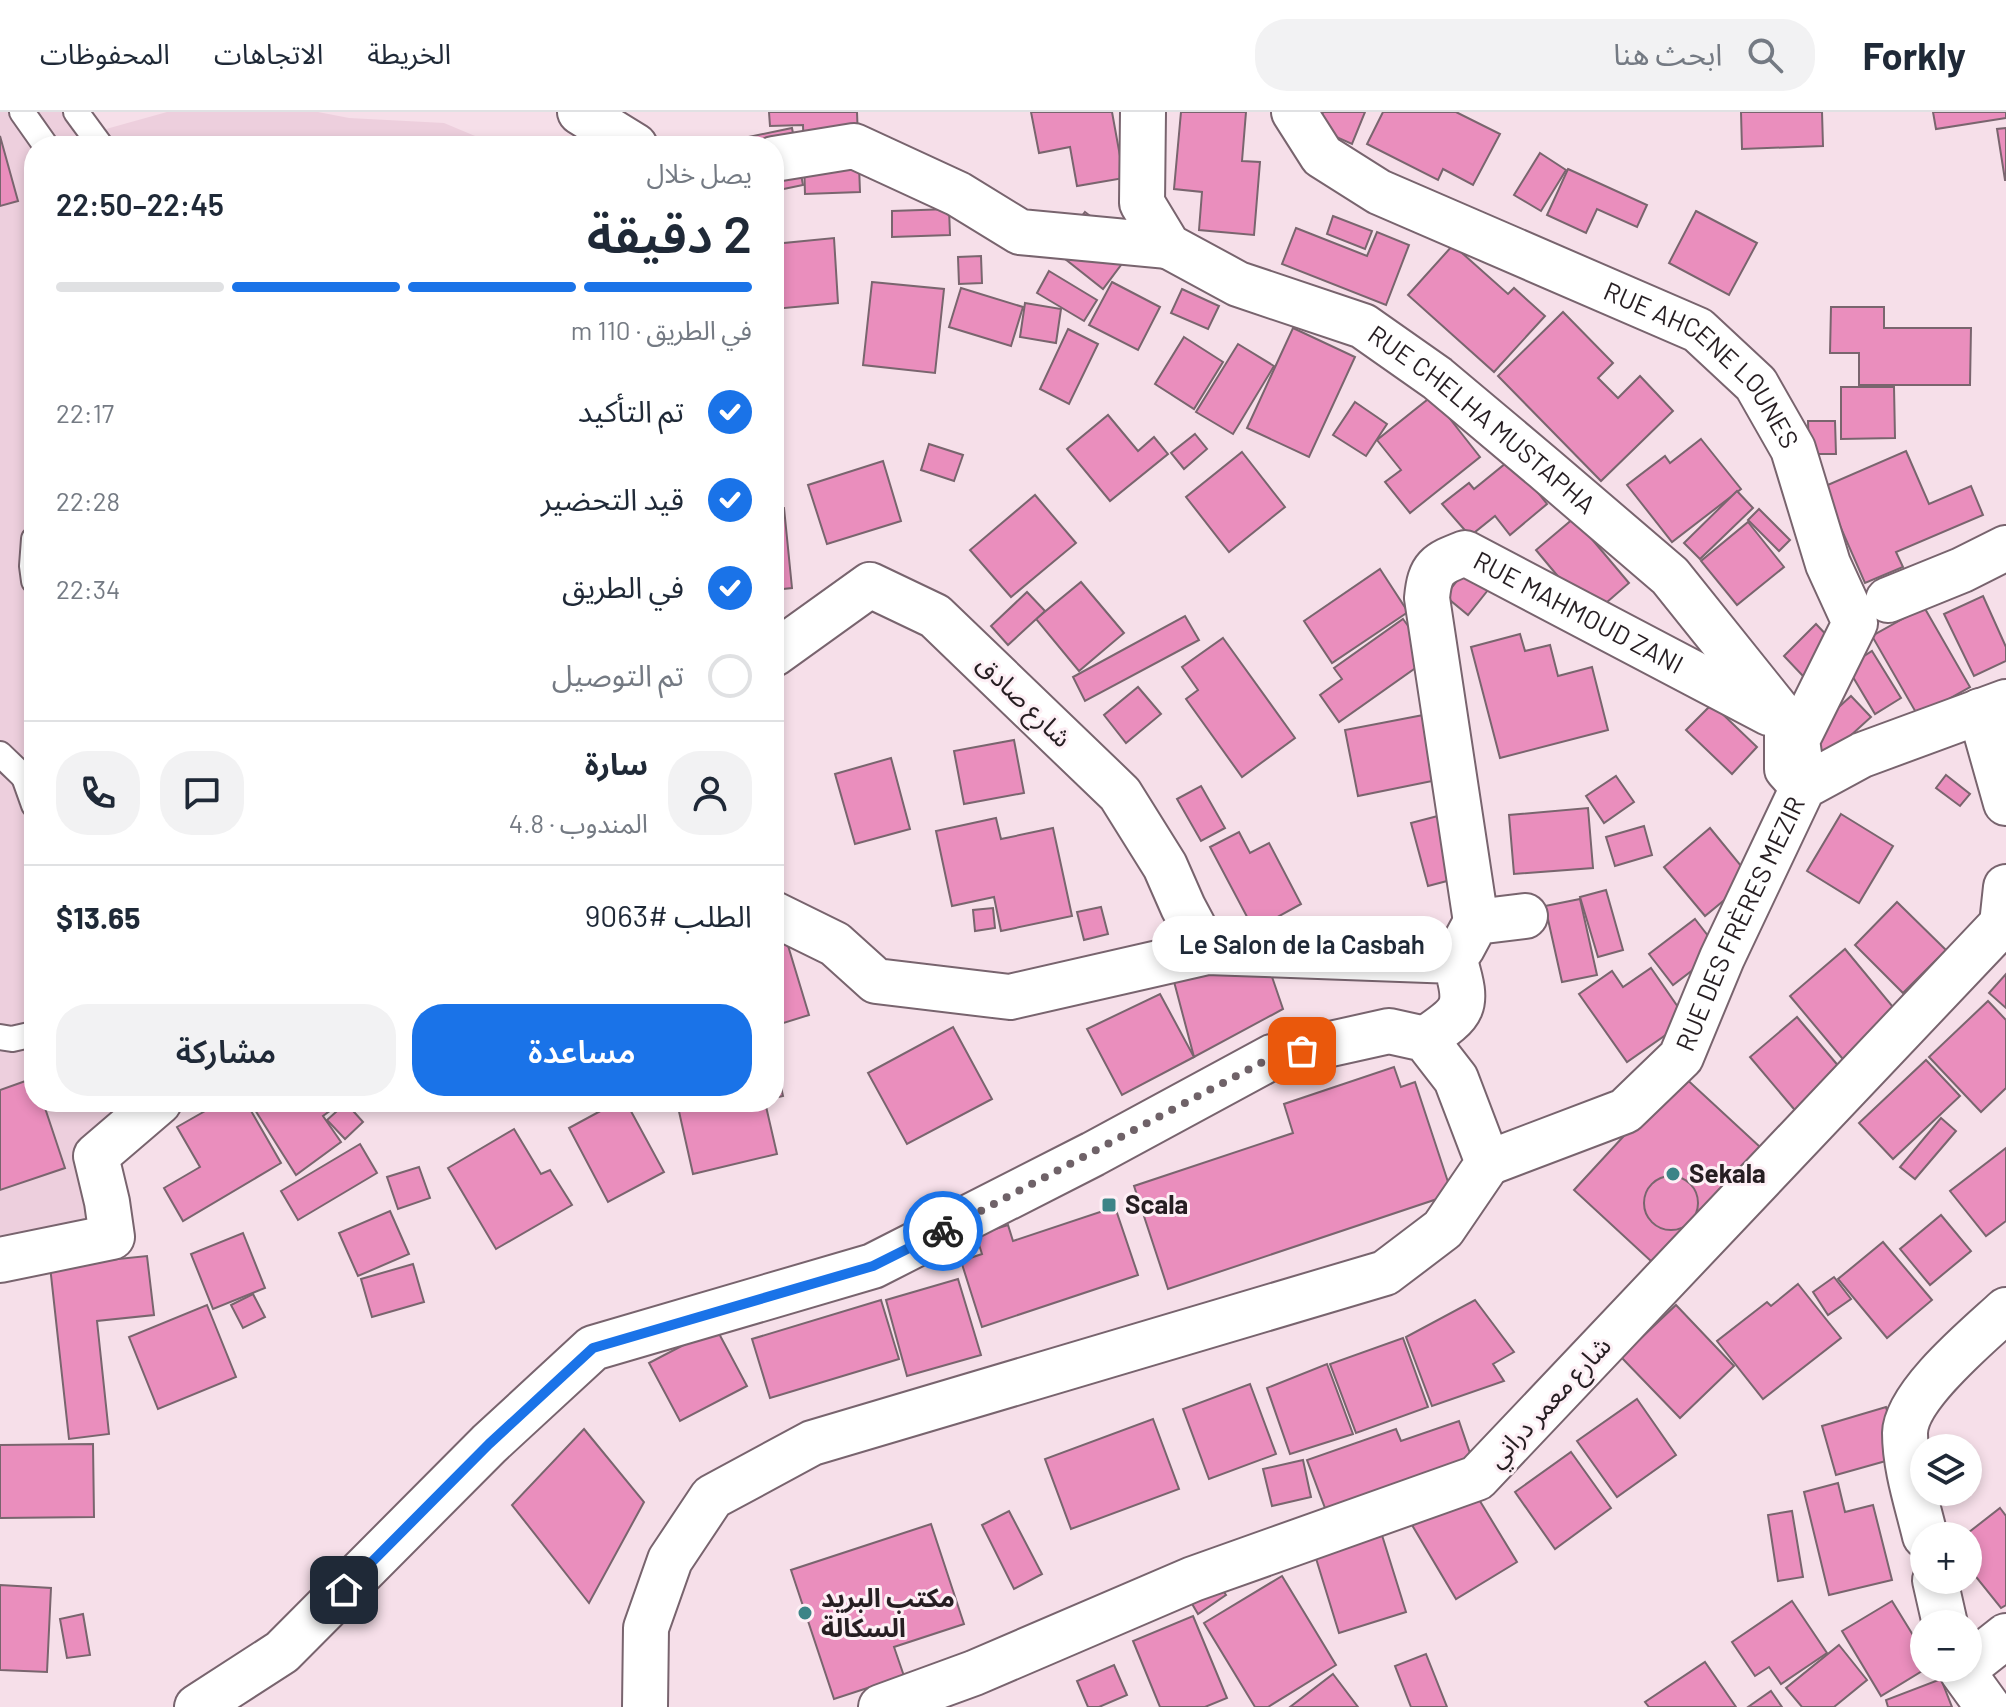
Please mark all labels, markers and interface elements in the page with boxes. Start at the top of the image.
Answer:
search box [1255,19,1815,91]
text: Forkly [1863,32,1966,78]
icon: search [1743,33,1787,77]
text: ابحث هنا [1613,35,1723,71]
text: المحفوظات [40,36,170,70]
text: الاتجاهات [214,36,323,70]
text: الخريطة [367,36,451,70]
text: يصل خلال [646,157,752,188]
text: 22:45–22:50 [56,186,224,222]
text: 2 دقيقة [587,201,752,263]
street label: RUE AHCENE LOUNES [1600,274,1806,453]
text: في الطريق · 110 m [571,314,752,345]
street label: RUE CHELHA MUSTAPHA [1363,318,1602,519]
icon: check [708,390,752,434]
text: تم التأكيد [578,392,684,428]
text: 22:17 [56,397,114,428]
icon: check [708,478,752,522]
text: قيد التحضير [541,480,684,516]
text: 22:28 [56,485,120,516]
street label: RUE MAHMOUD ZANI [1469,543,1689,679]
icon: check [708,566,752,610]
text: في الطريق [562,568,684,604]
text: 22:34 [56,573,120,604]
street label: شارع صادق [968,647,1079,756]
text: تم التوصيل [552,656,684,692]
text: سارة [585,745,648,781]
button: phone [56,751,140,835]
button: chat [160,751,244,835]
button: person [668,751,752,835]
street label: RUE DES FRÈRES MEZIR [1668,791,1810,1055]
text: المندوب · 4.8 [509,807,648,838]
text: الطلب #9063 [585,897,752,933]
text: $13.65 [56,899,140,935]
callout: Le Salon de la Casbah [1152,915,1452,971]
text: Le Salon de la Casbah [1179,928,1425,959]
button: مشاركة [56,1004,396,1096]
button: مساعدة [412,1004,752,1096]
pin [1268,1017,1336,1085]
icon: bag [1280,1029,1324,1073]
place label: Sekala [1689,1157,1766,1188]
marker: Sekala [1664,1165,1682,1183]
place label: Scala [1125,1188,1188,1219]
courier [903,1191,983,1271]
marker: Scala [1100,1196,1118,1214]
icon: bike [921,1209,965,1253]
street label: شارع معمر دراني [1480,1329,1621,1477]
map controls [1910,1434,1982,1682]
button: layers [1910,1434,1982,1506]
button: + [1910,1522,1982,1594]
pin [310,1556,378,1624]
icon: home [322,1568,366,1612]
place label: مكتب البريد السكالة [821,1581,955,1642]
marker: مكتب البريد السكالة [796,1604,814,1622]
button: − [1910,1610,1982,1682]

